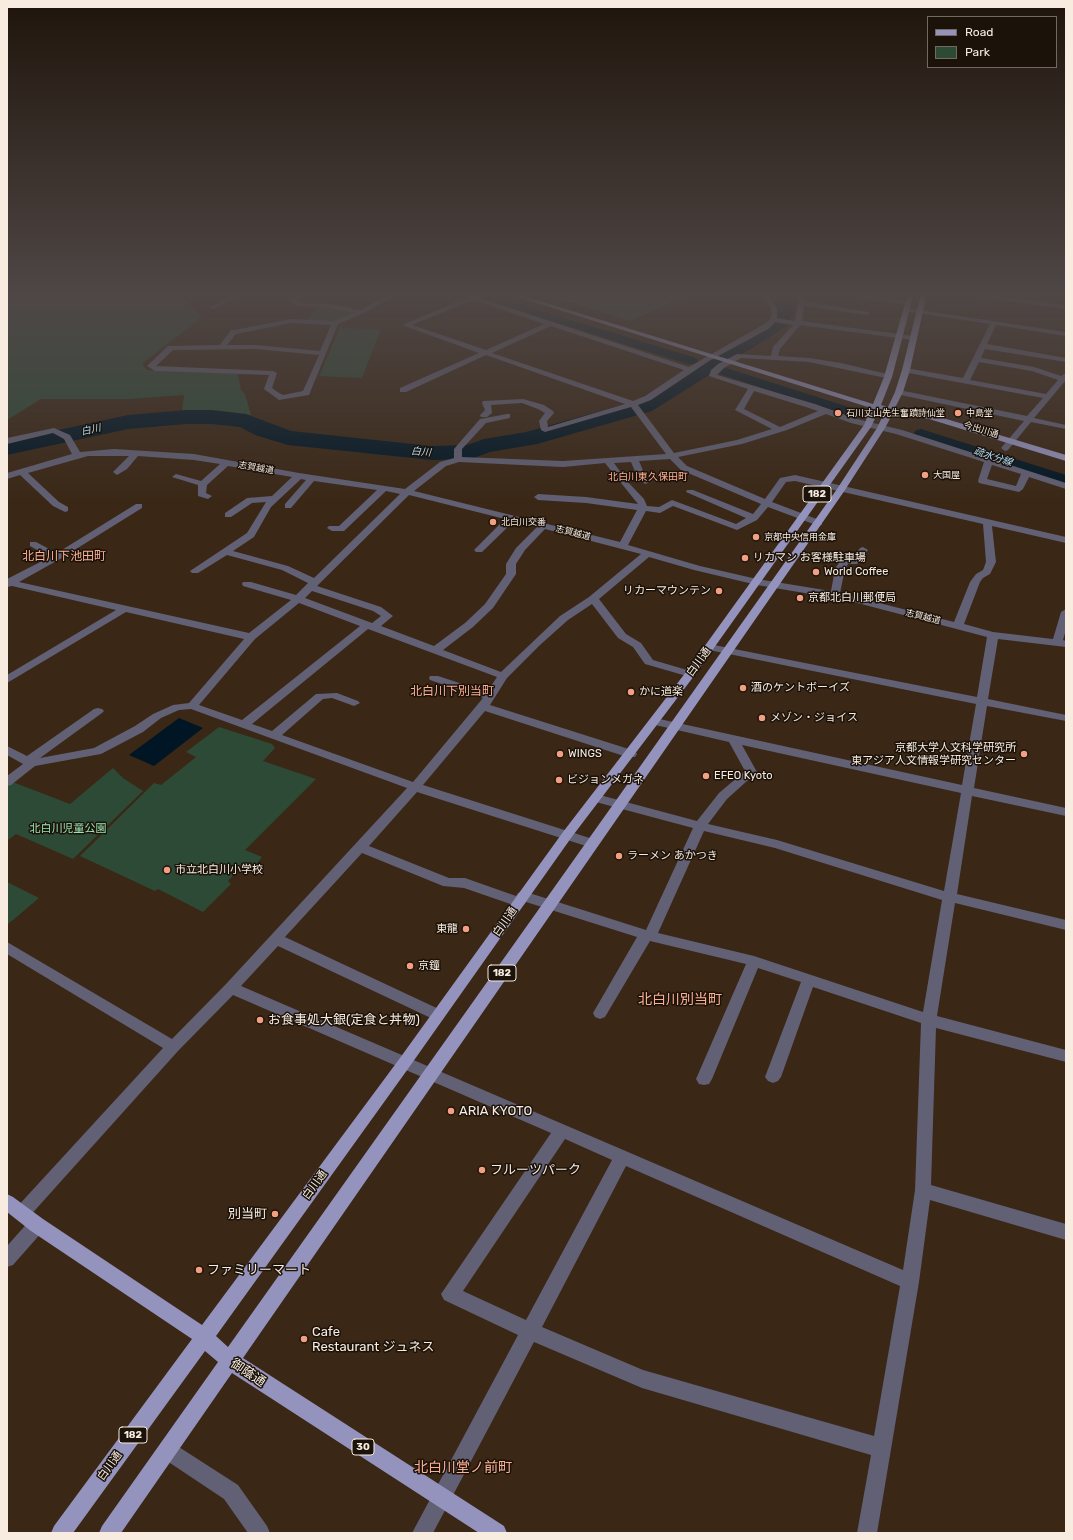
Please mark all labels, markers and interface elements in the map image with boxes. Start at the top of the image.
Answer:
legend [927,16,1057,68]
text: Road [965,25,993,39]
text: Park [965,45,990,59]
marker: 石川丈山先生奮蹟詩仙堂 [833,408,843,418]
place label: 石川丈山先生奮蹟詩仙堂 [846,408,945,418]
marker: 中島堂 [953,408,963,418]
place label: 中島堂 [966,408,993,418]
street label: 今出川通 [962,420,1000,440]
water label: 白川 [80,422,102,438]
water label: 白川 [411,445,431,459]
water label: 疏水分線 [972,445,1014,469]
street label: 志賀越道 [237,460,275,476]
marker: 大国屋 [920,470,930,480]
place label: 大国屋 [933,470,960,480]
district label: 北白川東久保田町 [608,471,688,483]
road number: 182 [803,486,831,502]
marker: 北白川交番 [488,517,498,527]
place label: 北白川交番 [501,517,546,527]
street label: 志賀越道 [554,523,592,543]
marker: 京都中央信用金庫 [751,532,761,542]
place label: 京都中央信用金庫 [764,532,836,542]
district label: 北白川下池田町 [22,550,106,564]
place label: リカマン お客様駐車場 [753,551,866,565]
marker: リカマン お客様駐車場 [740,553,750,563]
place label: World Coffee [824,565,888,579]
marker: World Coffee [811,567,821,577]
place label: リカーマウンテン [623,584,711,598]
marker: リカーマウンテン [714,586,724,596]
place label: 京都北白川郵便局 [808,591,896,605]
marker: 京都北白川郵便局 [795,593,805,603]
street label: 志賀越道 [904,607,942,627]
street label: 白川通 [684,645,714,679]
place label: 酒のケントボーイズ [751,681,850,695]
marker: 酒のケントボーイズ [738,683,748,693]
district label: 北白川下別当町 [410,685,494,699]
place label: かに道楽 [639,685,683,699]
marker: かに道楽 [626,687,636,697]
place label: メゾン・ジョイス [770,711,858,725]
marker: メゾン・ジョイス [757,713,767,723]
place label: 京都大学人文科学研究所 東アジア人文情報学研究センター [851,741,1016,767]
place label: WINGS [568,747,602,761]
marker: WINGS [555,749,565,759]
marker: 京都大学人文科学研究所 東アジア人文情報学研究センター [1019,749,1029,759]
place label: EFEO Kyoto [714,769,773,783]
marker: EFEO Kyoto [701,771,711,781]
place label: ビジョンメガネ [567,773,644,787]
marker: ビジョンメガネ [554,775,564,785]
park label: 北白川児童公園 [30,822,106,836]
place label: ラーメン あかつき [627,849,718,863]
marker: ラーメン あかつき [614,851,624,861]
place label: 市立北白川小学校 [175,863,263,877]
marker: 市立北白川小学校 [162,865,172,875]
street label: 白川通 [490,905,520,939]
place label: 東龍 [436,922,458,936]
marker: 東龍 [461,924,471,934]
place label: 京鐘 [418,959,440,973]
marker: 京鐘 [405,961,415,971]
road number: 182 [488,965,516,981]
district label: 北白川別当町 [638,992,722,1008]
place label: お食事処大銀(定食と丼物) [268,1012,420,1028]
marker: お食事処大銀(定食と丼物) [255,1015,265,1025]
place label: ARIA KYOTO [459,1103,532,1119]
marker: ARIA KYOTO [446,1106,456,1116]
place label: フルーツパーク [490,1162,581,1178]
marker: フルーツパーク [477,1165,487,1175]
street label: 白川通 [300,1168,330,1202]
place label: 別当町 [228,1206,267,1222]
marker: 別当町 [270,1209,280,1219]
place label: ファミリーマート [207,1262,311,1278]
marker: ファミリーマート [194,1265,204,1275]
place label: Cafe Restaurant ジュネス [312,1324,434,1355]
marker: Cafe Restaurant ジュネス [299,1334,309,1344]
street label: 御蔭通 [227,1356,269,1390]
road number: 182 [119,1427,147,1443]
road number: 30 [352,1439,374,1455]
street label: 白川通 [95,1449,125,1483]
district label: 北白川堂ノ前町 [414,1460,512,1476]

